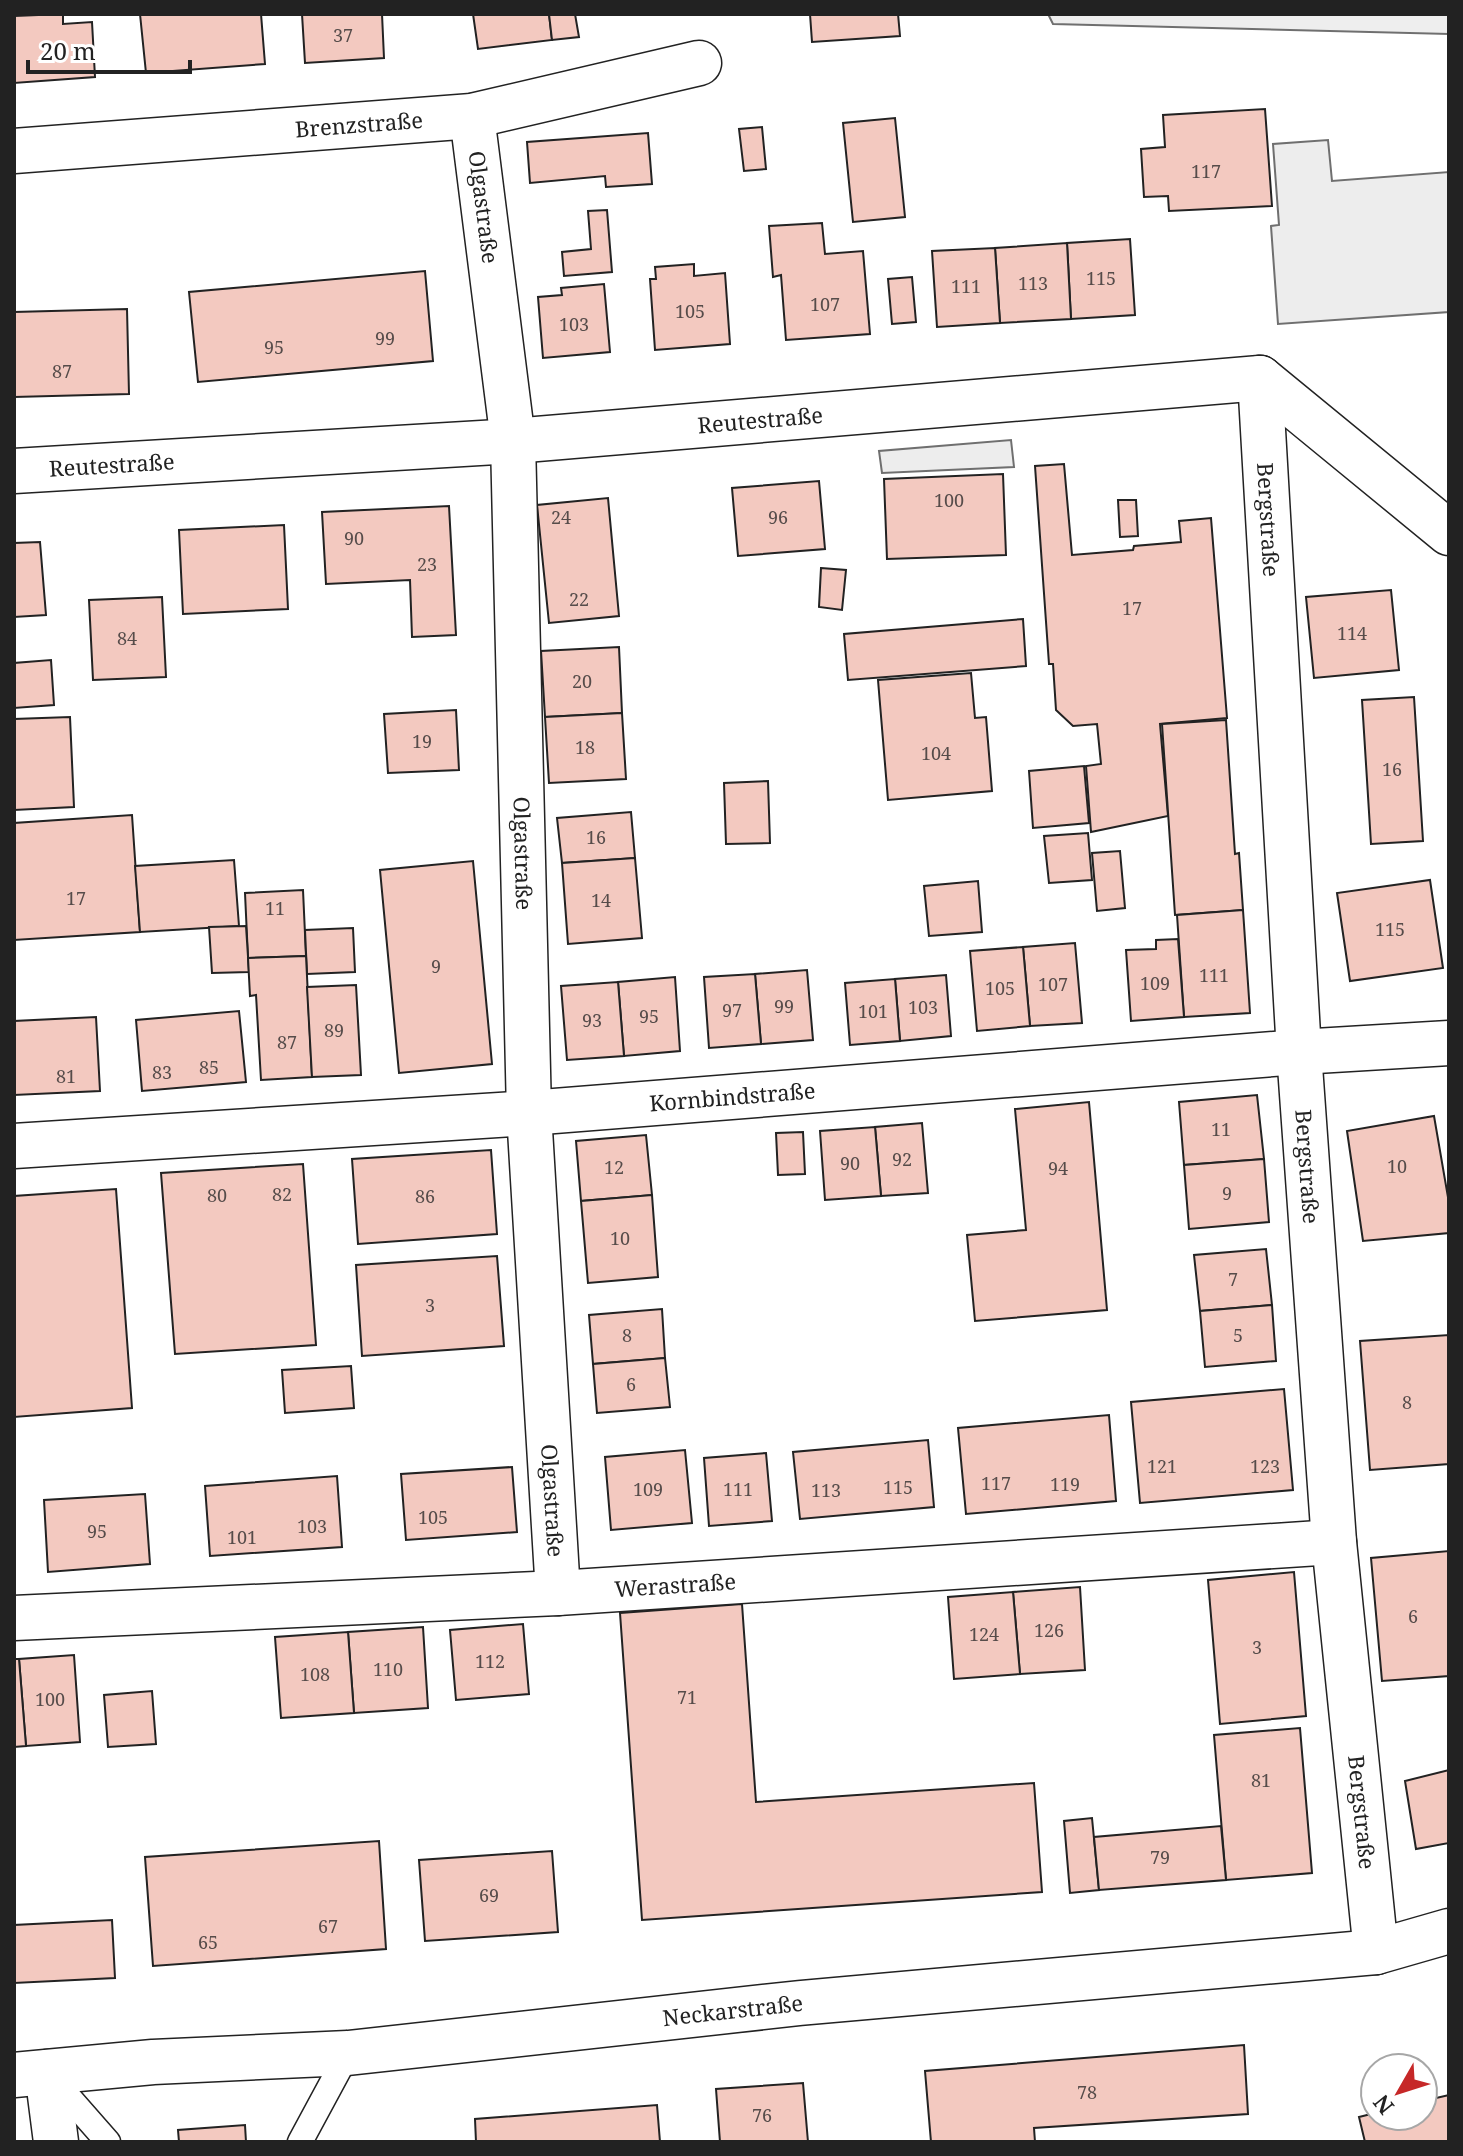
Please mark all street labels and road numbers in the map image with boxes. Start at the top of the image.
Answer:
street label: Brenzstraße [294,104,424,143]
street label: Olgastraße [463,149,506,265]
street label: Reutestraße [696,399,824,439]
street label: Reutestraße [48,445,175,483]
street label: Bergstraße [1251,462,1287,578]
street label: Olgastraße [507,796,540,910]
street label: Kornbindstraße [648,1074,816,1117]
street label: Bergstraße [1289,1108,1327,1225]
street label: Olgastraße [535,1443,572,1558]
street label: Werastraße [613,1565,737,1603]
street label: Bergstraße [1342,1754,1383,1871]
street label: Neckarstraße [661,1987,804,2032]

